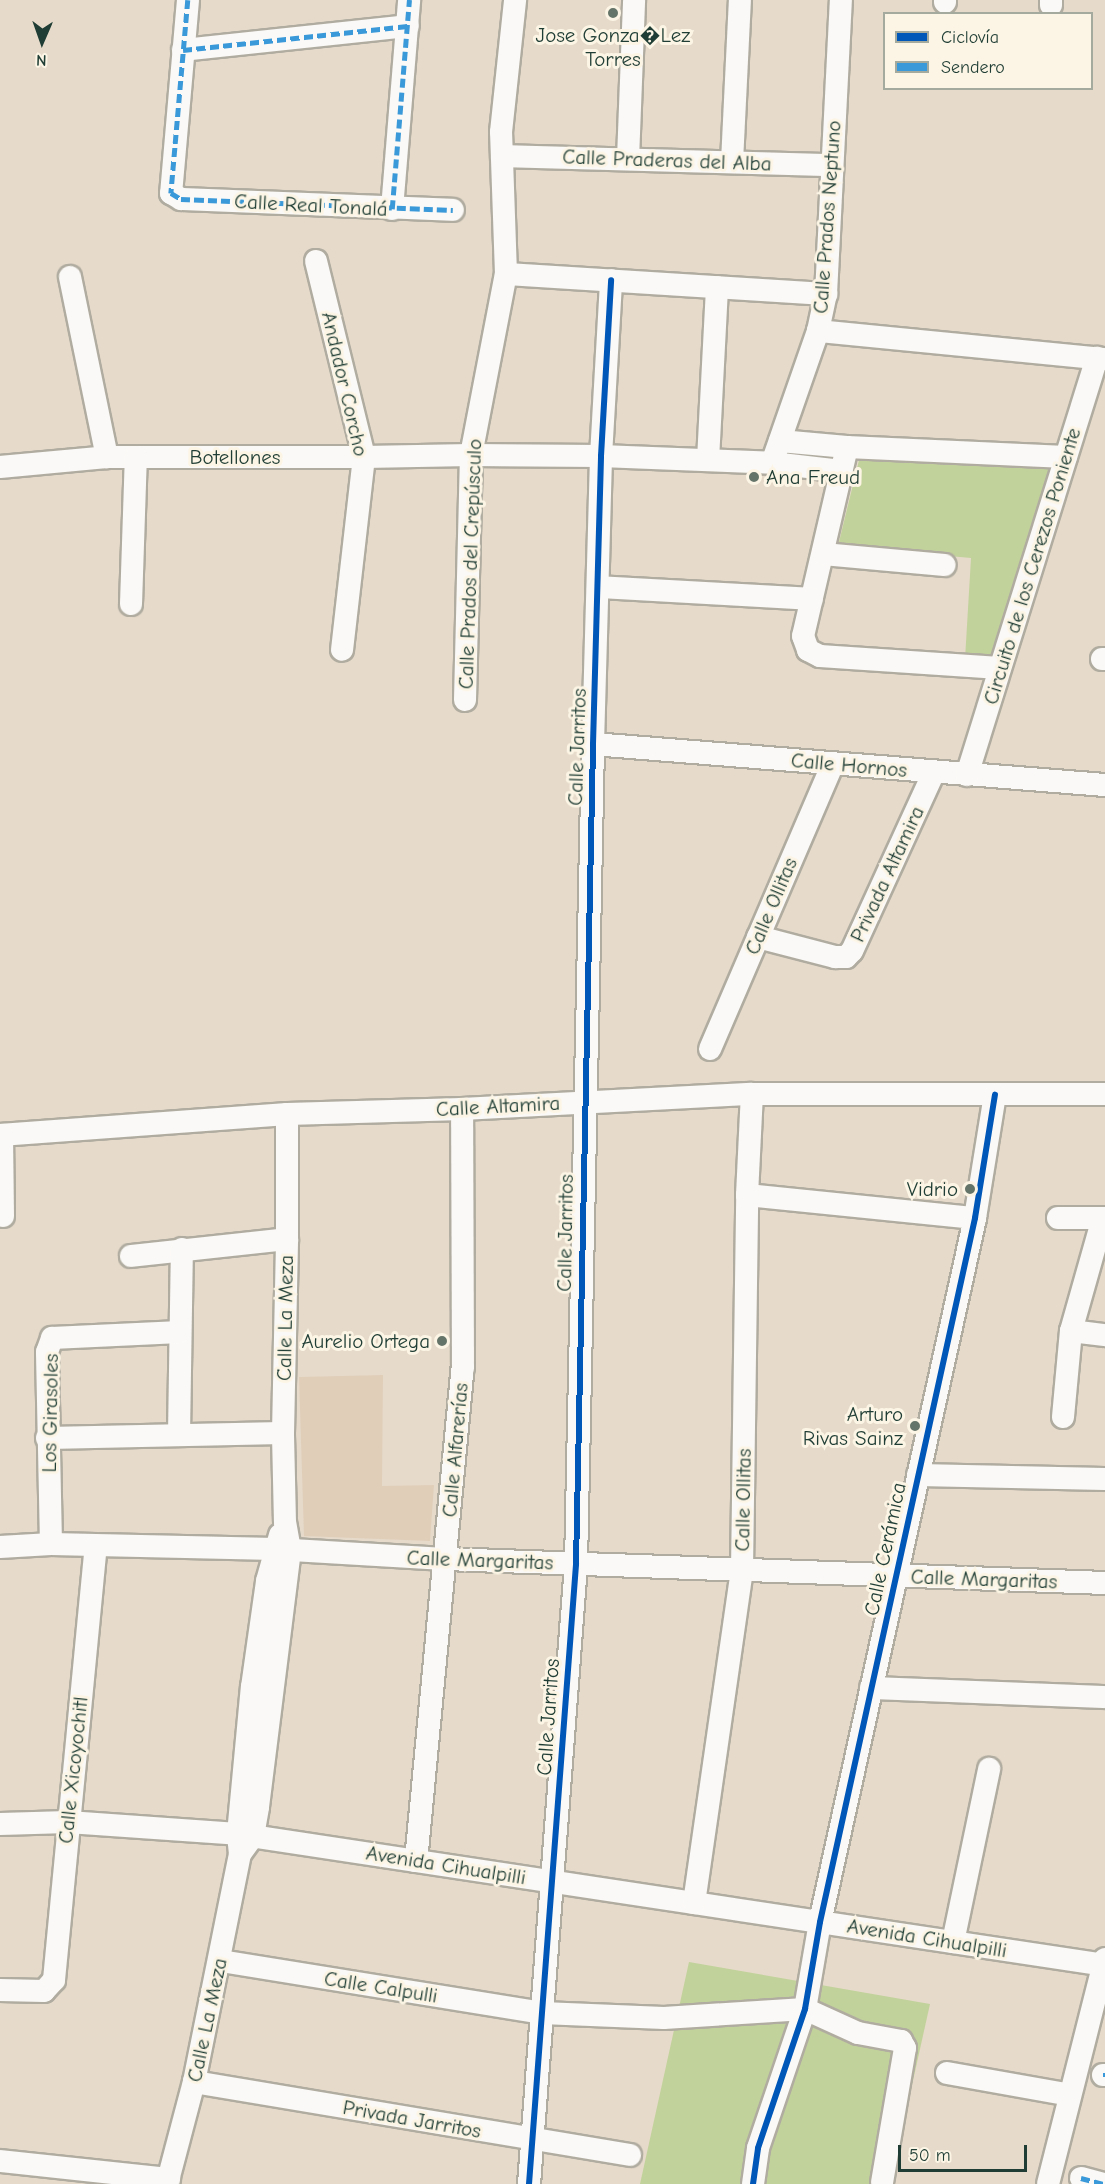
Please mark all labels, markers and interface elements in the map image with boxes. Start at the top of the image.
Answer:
marker: Jose Gonza�Lez Torres [606,6,620,20]
north arrow [12,12,72,72]
legend [883,12,1093,90]
place label: Jose Gonza�Lez Torres [536,22,690,72]
text: Ciclovía [941,27,999,48]
text: N [36,51,47,69]
text: Sendero [941,57,1005,78]
street label: Calle Prados Neptuno [808,120,846,314]
street label: Calle Praderas del Alba [562,144,772,176]
street label: Calle Real Tonalá [234,188,388,222]
street label: Andador Corcho [316,309,374,459]
street label: Circuito de los Cerezos Poniente [978,425,1086,707]
street label: Calle Prados del Crepúsculo [453,438,487,690]
street label: Botellones [189,444,281,470]
place label: Ana Freud [766,464,860,490]
marker: Ana Freud [747,470,761,484]
street label: Calle Jarritos [562,688,592,806]
street label: Calle Hornos [790,747,908,783]
street label: Privada Altamira [845,802,929,946]
street label: Calle Ollitas [739,854,803,958]
street label: Calle Altamira [435,1090,561,1122]
street label: Calle Jarritos [551,1174,579,1292]
place label: Vidrio [907,1176,958,1202]
marker: Vidrio [963,1182,977,1196]
street label: Calle La Meza [271,1255,299,1381]
place label: Aurelio Ortega [301,1328,430,1354]
marker: Aurelio Ortega [435,1334,449,1348]
street label: Los Girasoles [36,1353,64,1473]
street label: Calle Alfarerías [437,1382,473,1518]
place label: Arturo Rivas Sainz [803,1401,903,1451]
marker: Arturo Rivas Sainz [908,1419,922,1433]
street label: Calle Ollitas [730,1448,756,1552]
street label: Calle Cerámica [859,1480,911,1618]
street label: Calle Margaritas [406,1545,554,1575]
street label: Calle Margaritas [910,1564,1058,1594]
street label: Calle Jarritos [531,1658,565,1776]
street label: Calle Xicoyochitl [53,1695,93,1845]
street label: Avenida Cihualpilli [364,1840,528,1890]
street label: Avenida Cihualpilli [845,1913,1009,1963]
street label: Calle La Meza [182,1956,232,2084]
street label: Calle Calpulli [322,1966,440,2008]
street label: Privada Jarritos [341,2094,483,2144]
scale bar [901,2133,1030,2171]
text: 50 m [909,2145,951,2166]

